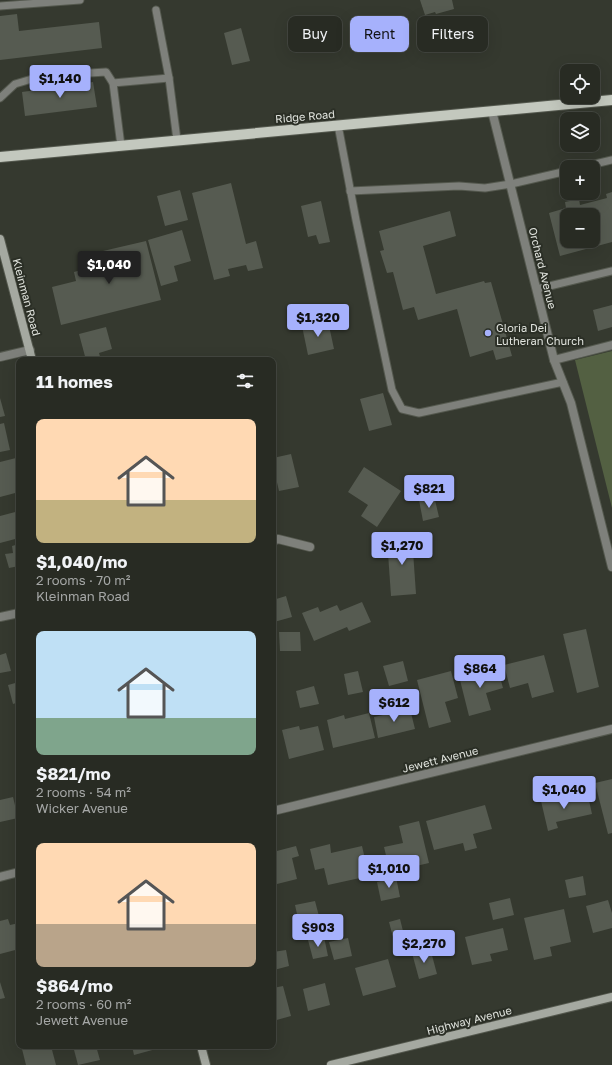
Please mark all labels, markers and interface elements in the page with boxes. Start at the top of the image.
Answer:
chip: Buy [288,16,342,52]
chip: Rent [350,16,409,52]
chip: Filters [417,16,488,52]
map controls [560,64,600,248]
button: locate [560,64,600,104]
pin: $1,140 [27,65,93,99]
text: $1,140 [39,70,81,86]
street label: Ridge Road [275,107,335,125]
button: layers [560,112,600,152]
button: + [560,160,600,200]
button: − [560,208,600,248]
street label: Orchard Avenue [527,226,559,310]
pin: $1,040 [76,251,142,285]
text: $1,040 [87,256,131,272]
street label: Kleinman Road [10,257,44,337]
pin: $1,320 [285,304,351,338]
text: $1,320 [296,309,340,325]
place label: Gloria Dei Lutheran Church [496,321,584,347]
marker: Gloria Dei Lutheran Church [483,328,493,338]
icon: filters [234,370,256,392]
text: 11 homes [36,371,113,392]
icon: home [110,445,182,517]
pin: $821 [405,475,453,509]
text: $821 [413,480,445,496]
pin: $1,270 [369,532,435,566]
text: $1,270 [380,537,424,553]
text: $1,040/mo [36,551,128,572]
text: 2 rooms · 70 m² [36,572,131,588]
text: Kleinman Road [36,588,130,604]
pin: $864 [456,655,504,689]
icon: home [110,657,182,729]
text: $864 [463,660,497,676]
pin: $612 [370,689,418,723]
text: $612 [378,694,410,710]
street label: Jewett Avenue [401,743,479,775]
text: $821/mo [36,763,111,784]
pin: $1,040 [531,776,597,810]
text: $1,040 [542,781,586,797]
text: 2 rooms · 54 m² [36,784,131,800]
text: Wicker Avenue [36,800,128,816]
pin: $1,010 [356,855,422,889]
text: $1,010 [367,860,411,876]
icon: home [110,869,182,941]
pin: $903 [294,914,342,948]
text: $903 [301,919,335,935]
pin: $2,270 [391,930,457,964]
text: $2,270 [402,935,446,951]
text: $864/mo [36,975,113,996]
text: 2 rooms · 60 m² [36,996,132,1012]
street label: Highway Avenue [425,1003,513,1037]
text: Jewett Avenue [36,1012,128,1028]

